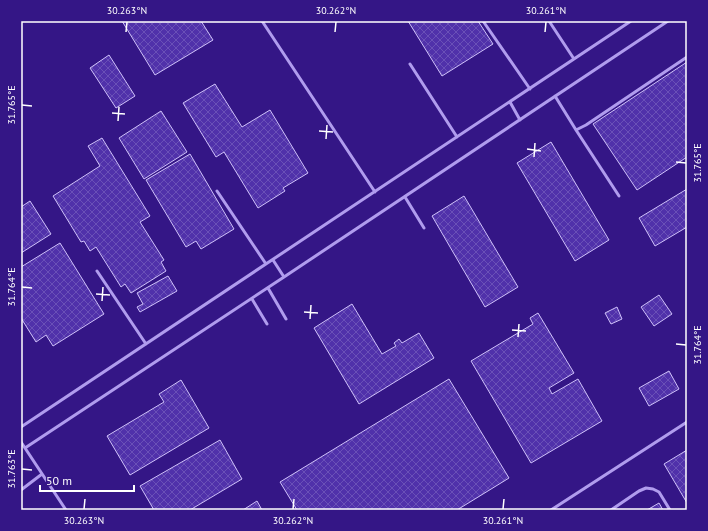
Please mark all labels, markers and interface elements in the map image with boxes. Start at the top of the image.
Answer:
text: 30.263°N [107,4,147,17]
text: 30.262°N [316,4,356,17]
text: 30.261°N [526,4,566,17]
text: 31.765°E [5,86,18,125]
text: 31.765°E [691,144,704,183]
text: 31.764°E [5,268,18,307]
text: 31.764°E [691,326,704,365]
text: 31.763°E [5,450,18,489]
scale bar [40,467,134,493]
text: 50 m [46,473,72,488]
text: 30.263°N [64,514,104,527]
text: 30.262°N [273,514,313,527]
text: 30.261°N [483,514,523,527]

